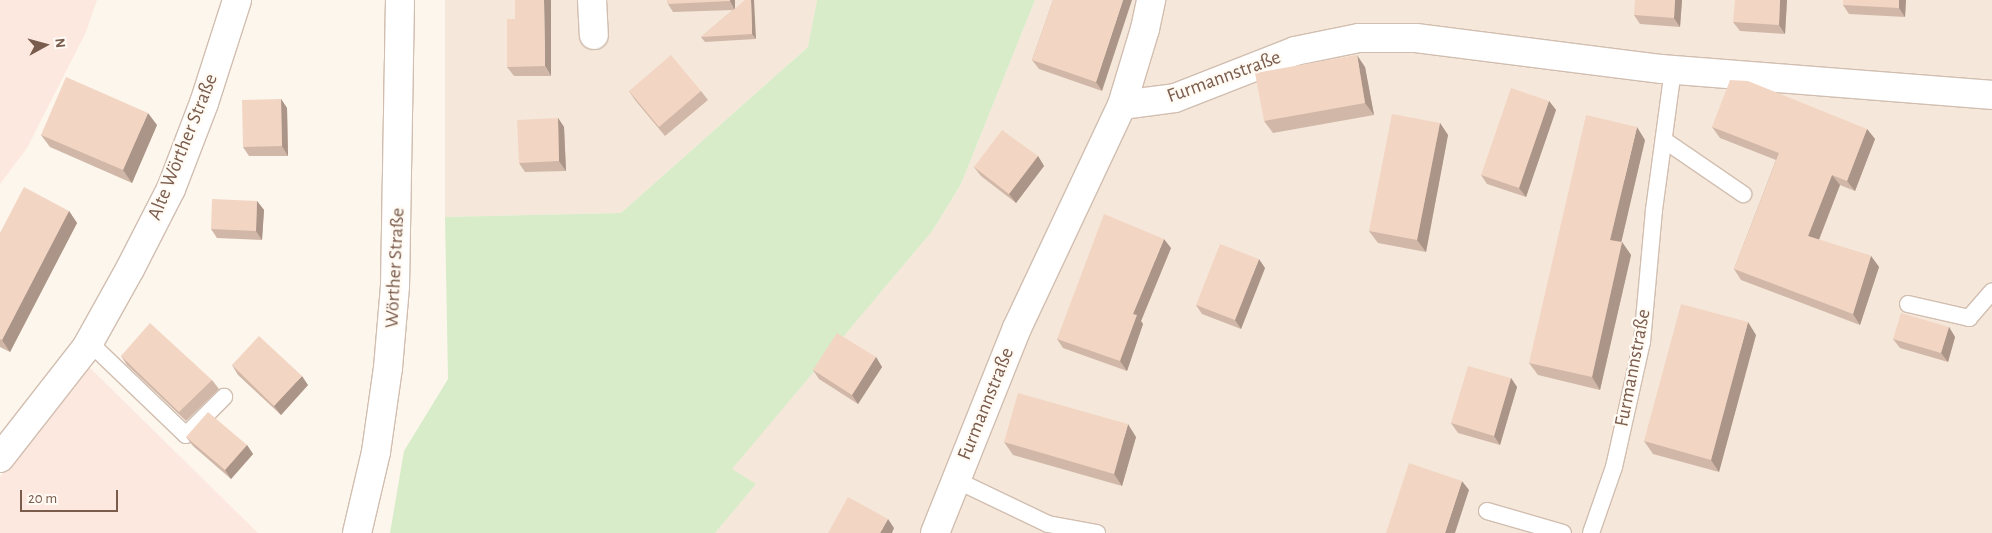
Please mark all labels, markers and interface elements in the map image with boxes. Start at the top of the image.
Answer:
north arrow [20,20,70,70]
text: N [52,37,67,49]
street label: Furmannstraße [1164,45,1284,109]
street label: Alte Wörther Straße [143,70,223,224]
street label: Wörther Straße [380,207,410,329]
street label: Furmannstraße [1610,307,1656,429]
street label: Furmannstraße [953,344,1019,464]
scale bar [22,480,120,512]
text: 20 m [28,491,57,506]

